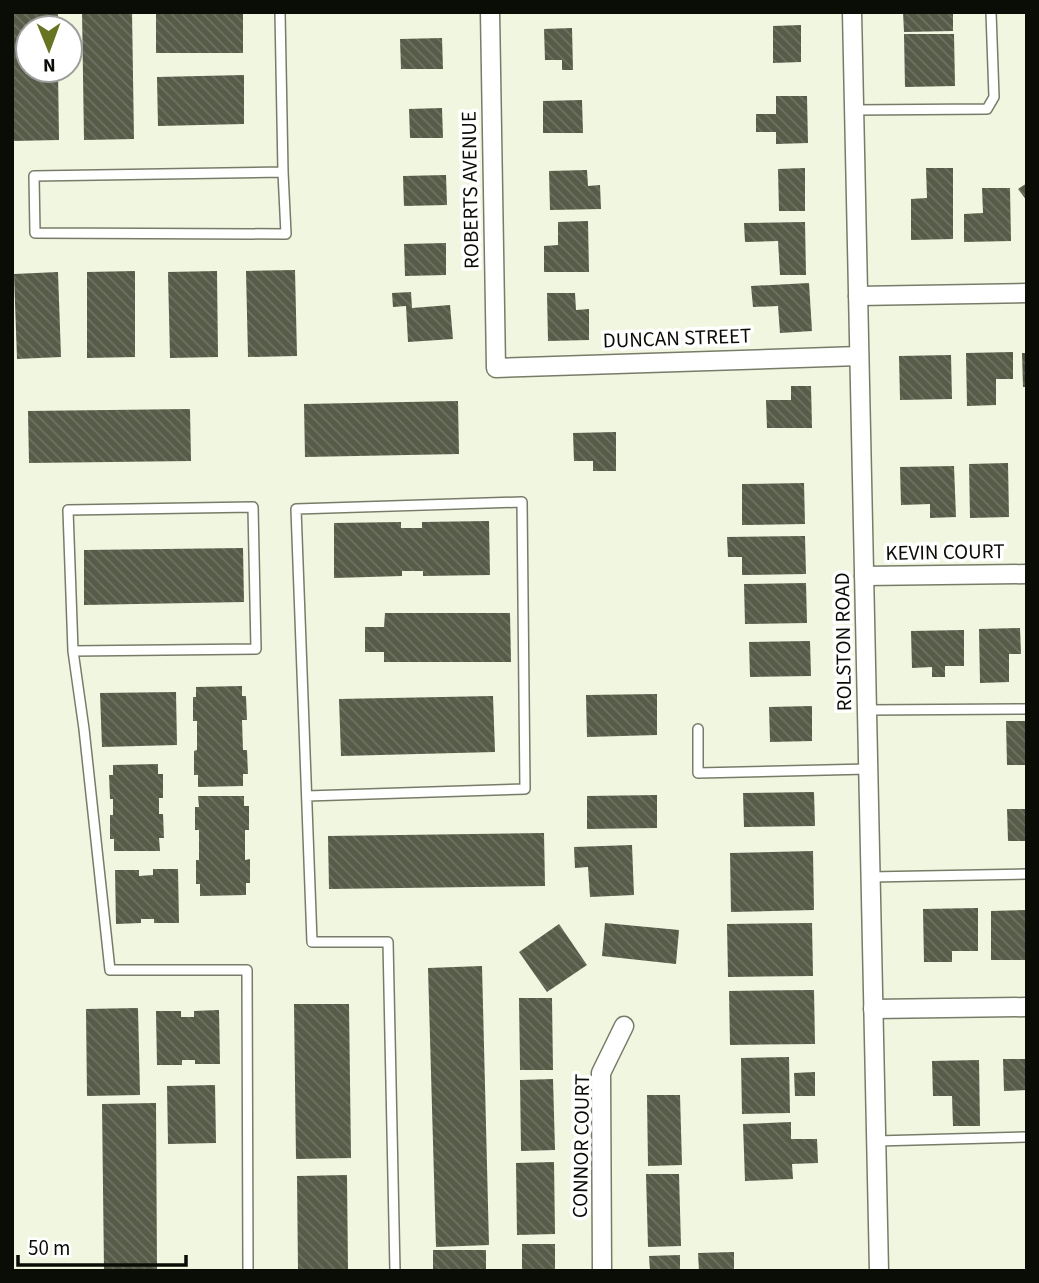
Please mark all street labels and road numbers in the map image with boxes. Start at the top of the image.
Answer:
street label: ROBERTS AVENUE [454,111,486,269]
street label: DUNCAN STREET [602,320,752,356]
street label: KEVIN COURT [885,536,1005,568]
street label: ROLSTON ROAD [827,572,859,712]
street label: CONNOR COURT [565,1074,597,1218]

